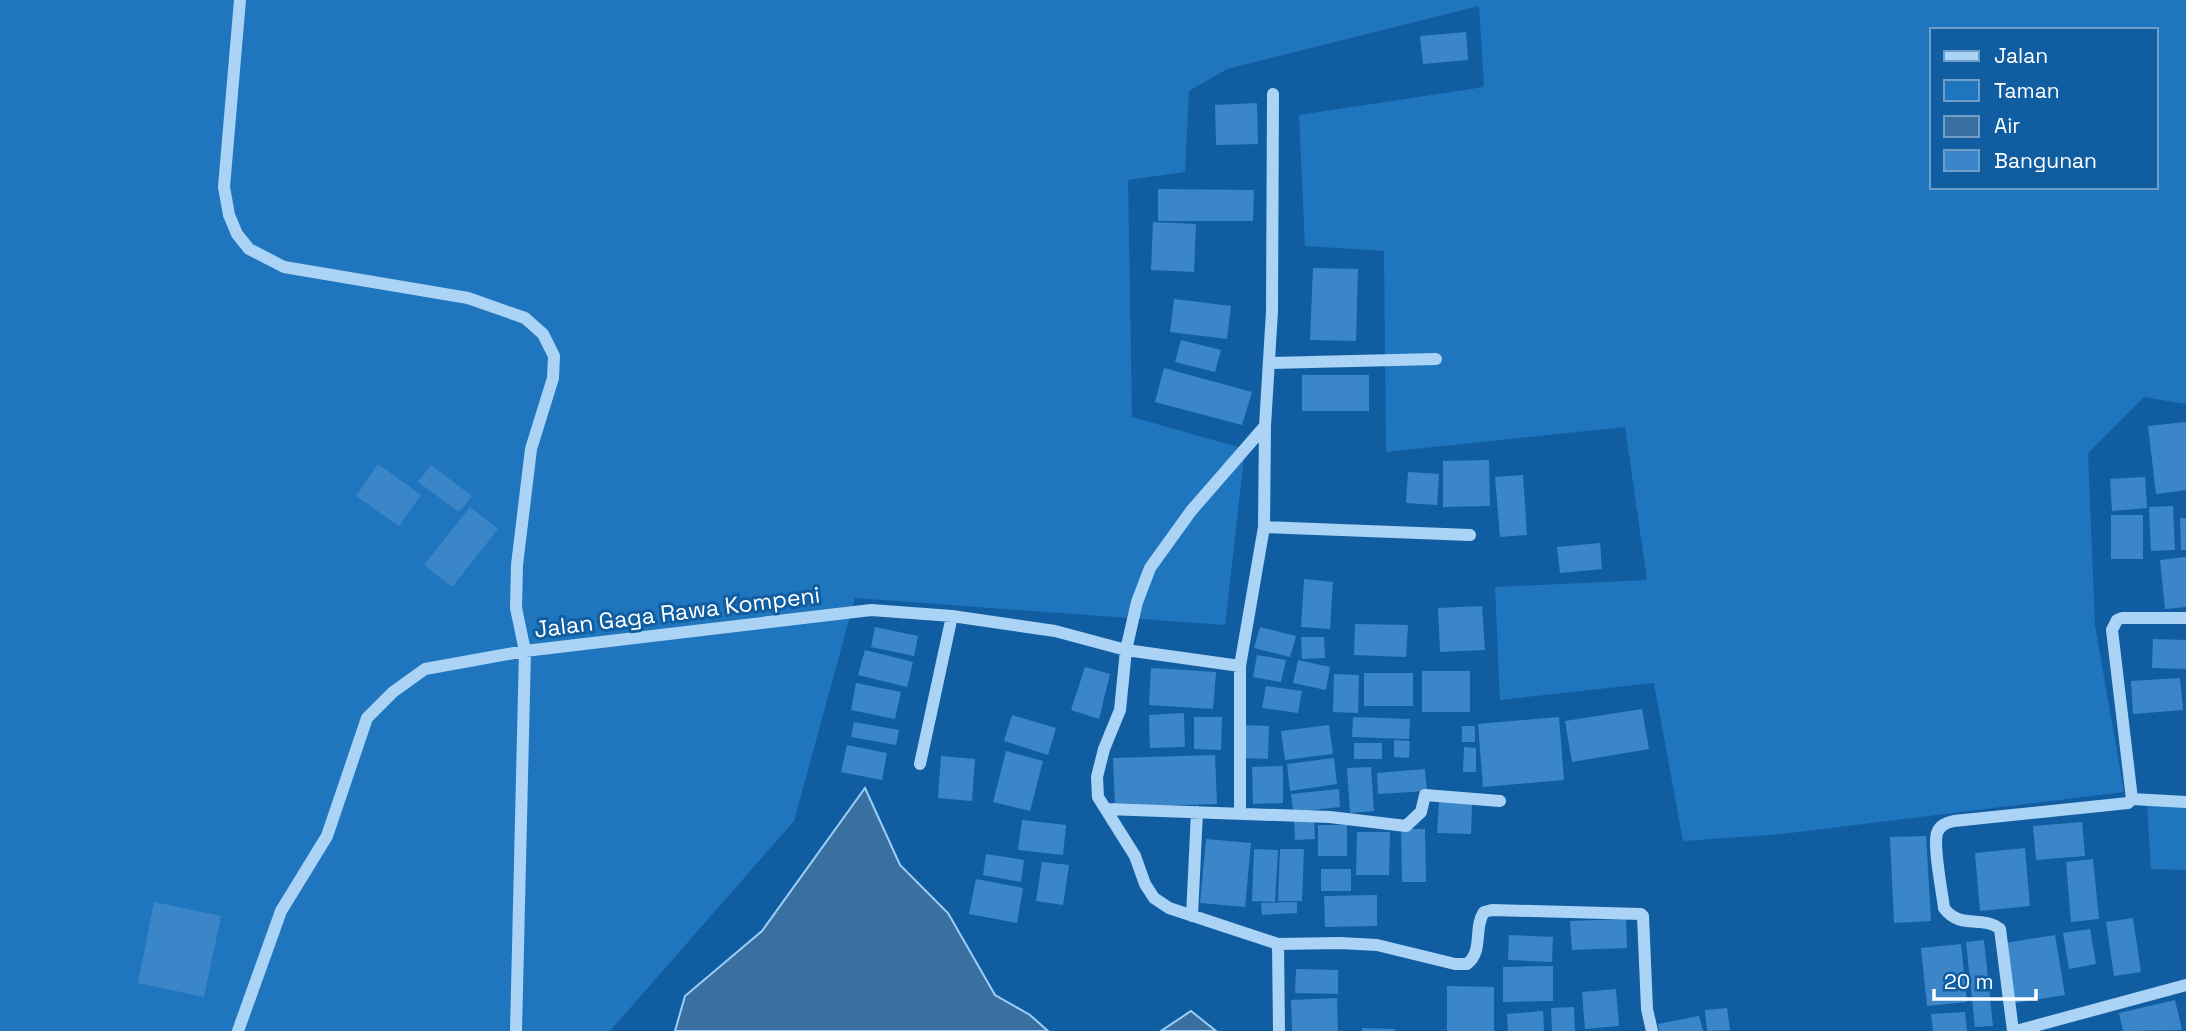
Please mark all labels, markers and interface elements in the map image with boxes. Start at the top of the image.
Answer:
legend [1930,28,2158,189]
text: Jalan [1994,42,2048,69]
text: Taman [1994,77,2060,104]
text: Air [1994,112,2020,139]
text: Bangunan [1994,147,2097,174]
street label: Jalan Gaga Rawa Kompeni [532,580,822,644]
scale bar [1934,958,2036,1002]
text: 20 m [1944,968,1994,995]

